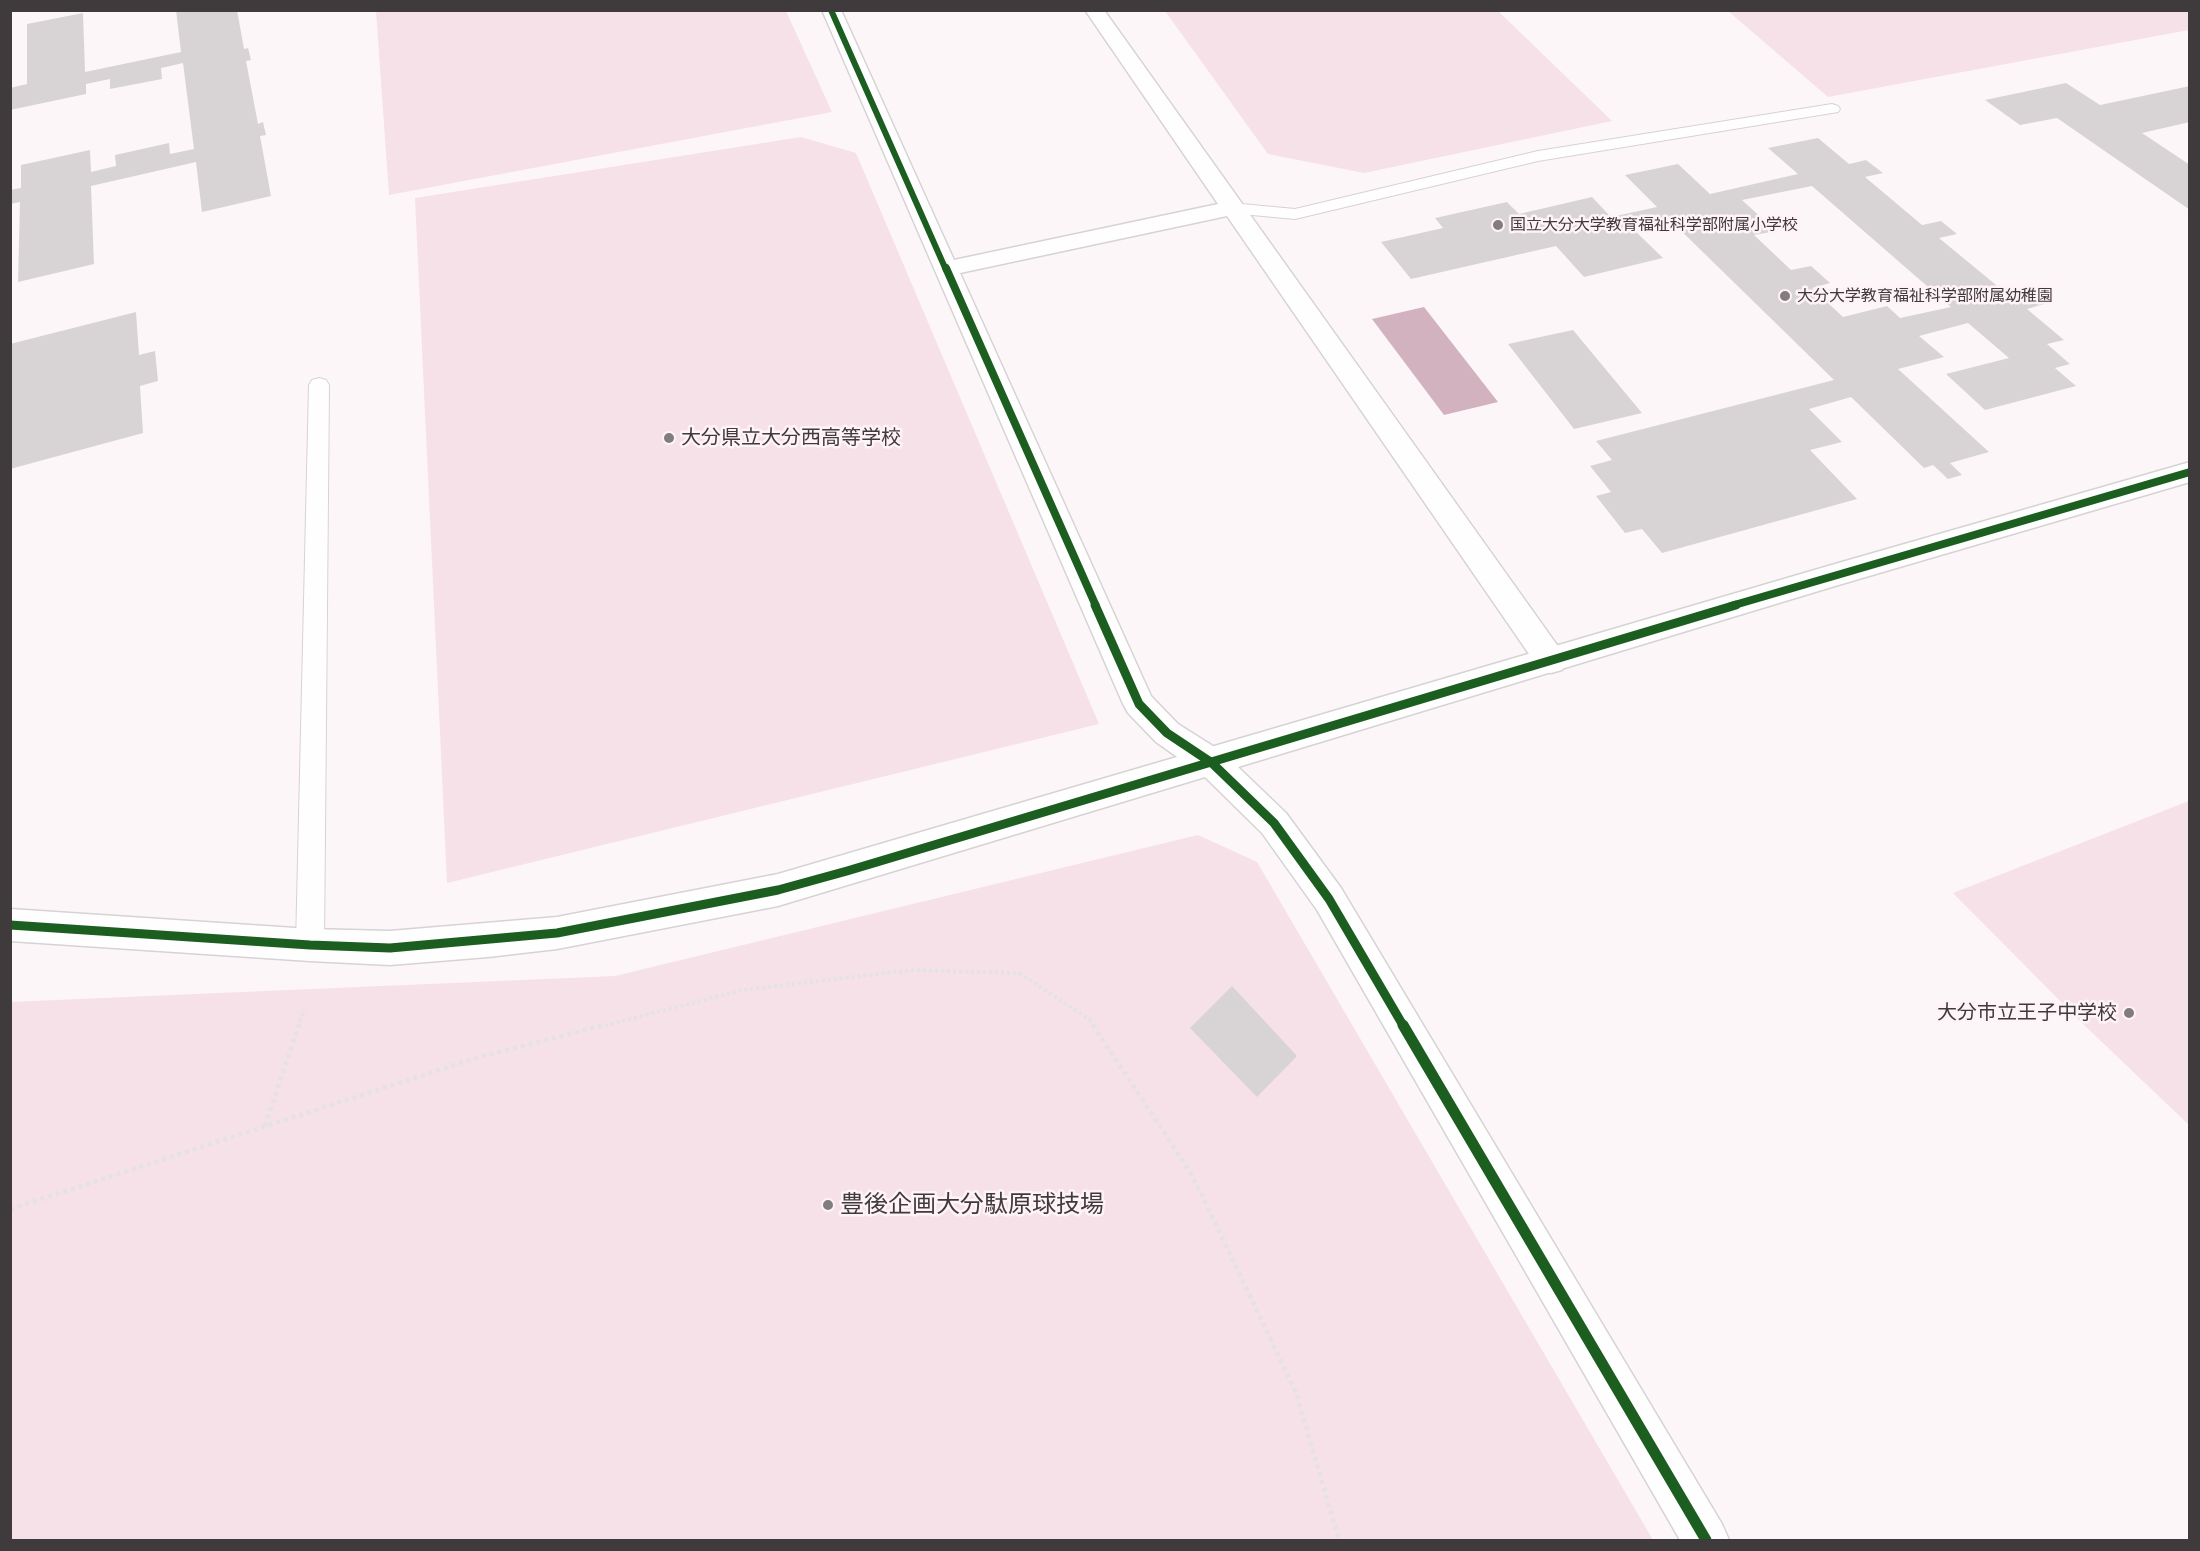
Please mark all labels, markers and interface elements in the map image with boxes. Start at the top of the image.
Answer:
place label: 国立大分大学教育福祉科学部附属小学校 [1510,215,1798,235]
marker: 国立大分大学教育福祉科学部附属小学校 [1491,218,1505,232]
place label: 大分大学教育福祉科学部附属幼稚園 [1797,286,2053,306]
marker: 大分大学教育福祉科学部附属幼稚園 [1778,289,1792,303]
place label: 大分県立大分西高等学校 [681,426,901,450]
marker: 大分県立大分西高等学校 [662,431,676,445]
place label: 大分市立王子中学校 [1937,1001,2117,1025]
marker: 大分市立王子中学校 [2122,1006,2136,1020]
place label: 豊後企画大分駄原球技場 [840,1191,1104,1219]
marker: 豊後企画大分駄原球技場 [821,1198,835,1212]

